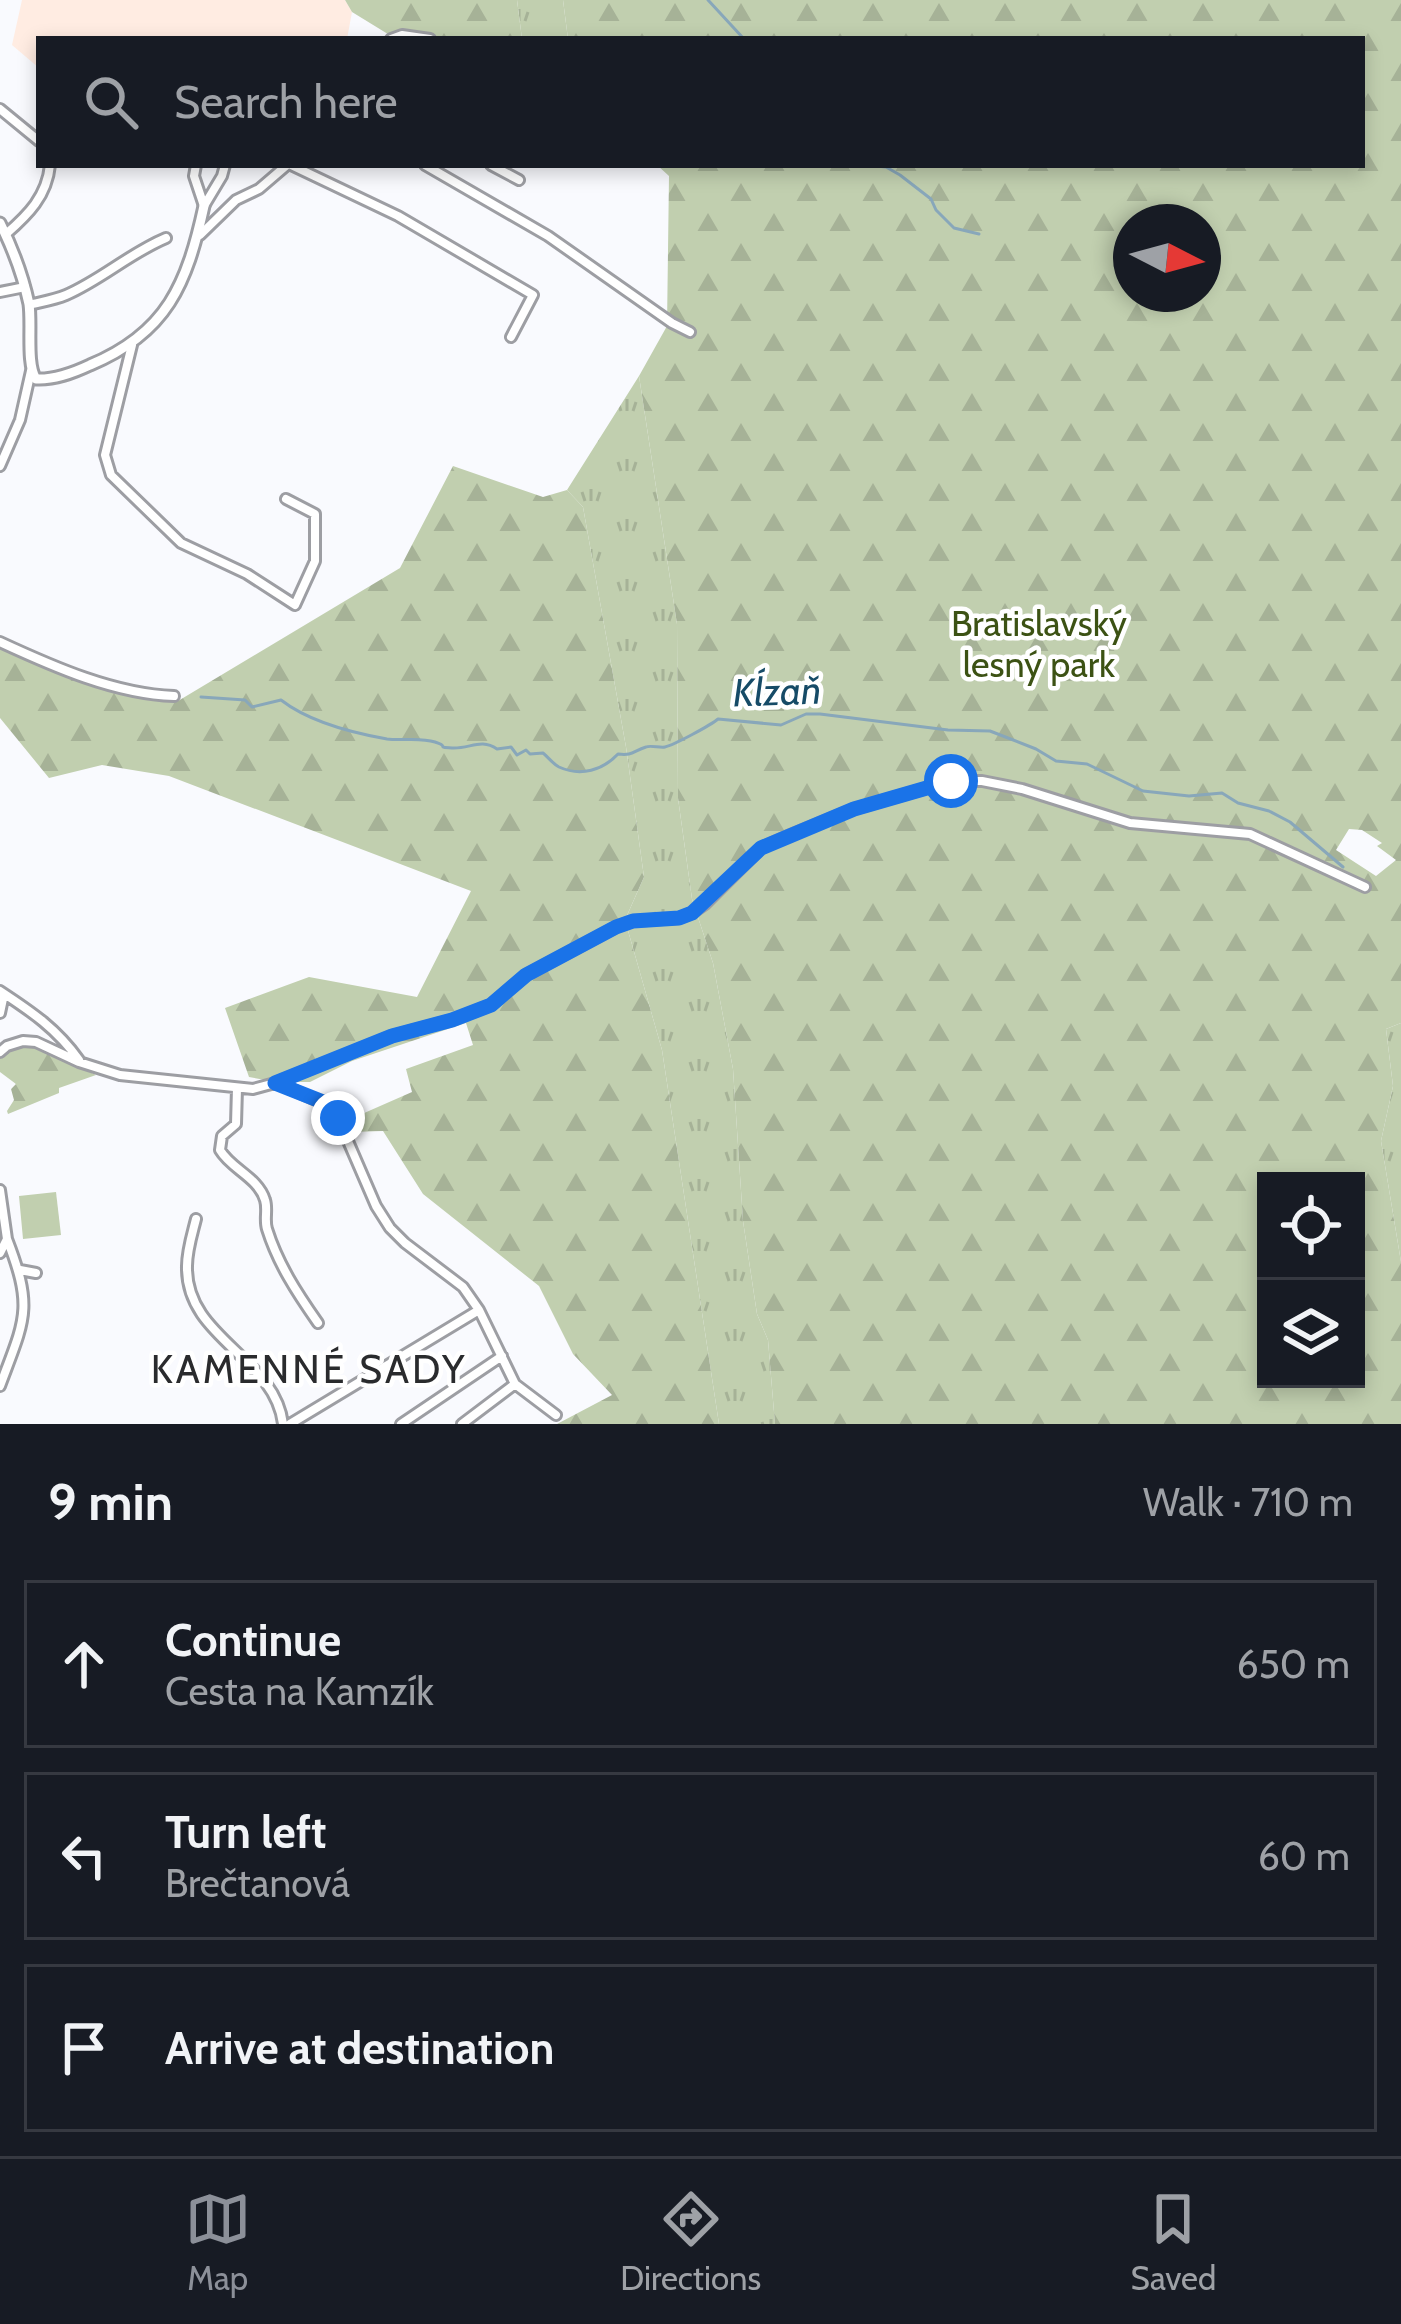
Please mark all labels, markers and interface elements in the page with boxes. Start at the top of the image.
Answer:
search box [36,36,1365,168]
icon: search [78,69,144,135]
text: Search here [174,75,398,129]
north arrow [1113,204,1221,312]
park label: Bratislavský lesný park [951,601,1127,686]
water label: Kĺzaň [732,664,822,717]
route start [924,754,978,808]
route end [311,1091,365,1145]
map controls [1257,1172,1365,1388]
button: locate [1257,1172,1365,1280]
button: layers [1257,1280,1365,1388]
district label: KAMENNÉ SADY [151,1345,467,1393]
text: 9 min [48,1471,173,1533]
text: Walk · 710 m [1143,1478,1353,1526]
text: Continue [165,1613,341,1667]
icon: ahead [51,1631,117,1697]
text: 650 m [1237,1640,1350,1688]
text: Cesta na Kamzík [165,1667,434,1715]
text: Turn left [165,1805,327,1859]
icon: left [51,1823,117,1889]
text: 60 m [1258,1832,1350,1880]
text: Brečtanová [165,1859,350,1907]
icon: arrive [51,2015,117,2081]
text: Arrive at destination [165,2021,554,2075]
tab: Map [185,2186,251,2298]
tab: Directions [620,2186,761,2298]
tab: Saved [1131,2186,1216,2298]

